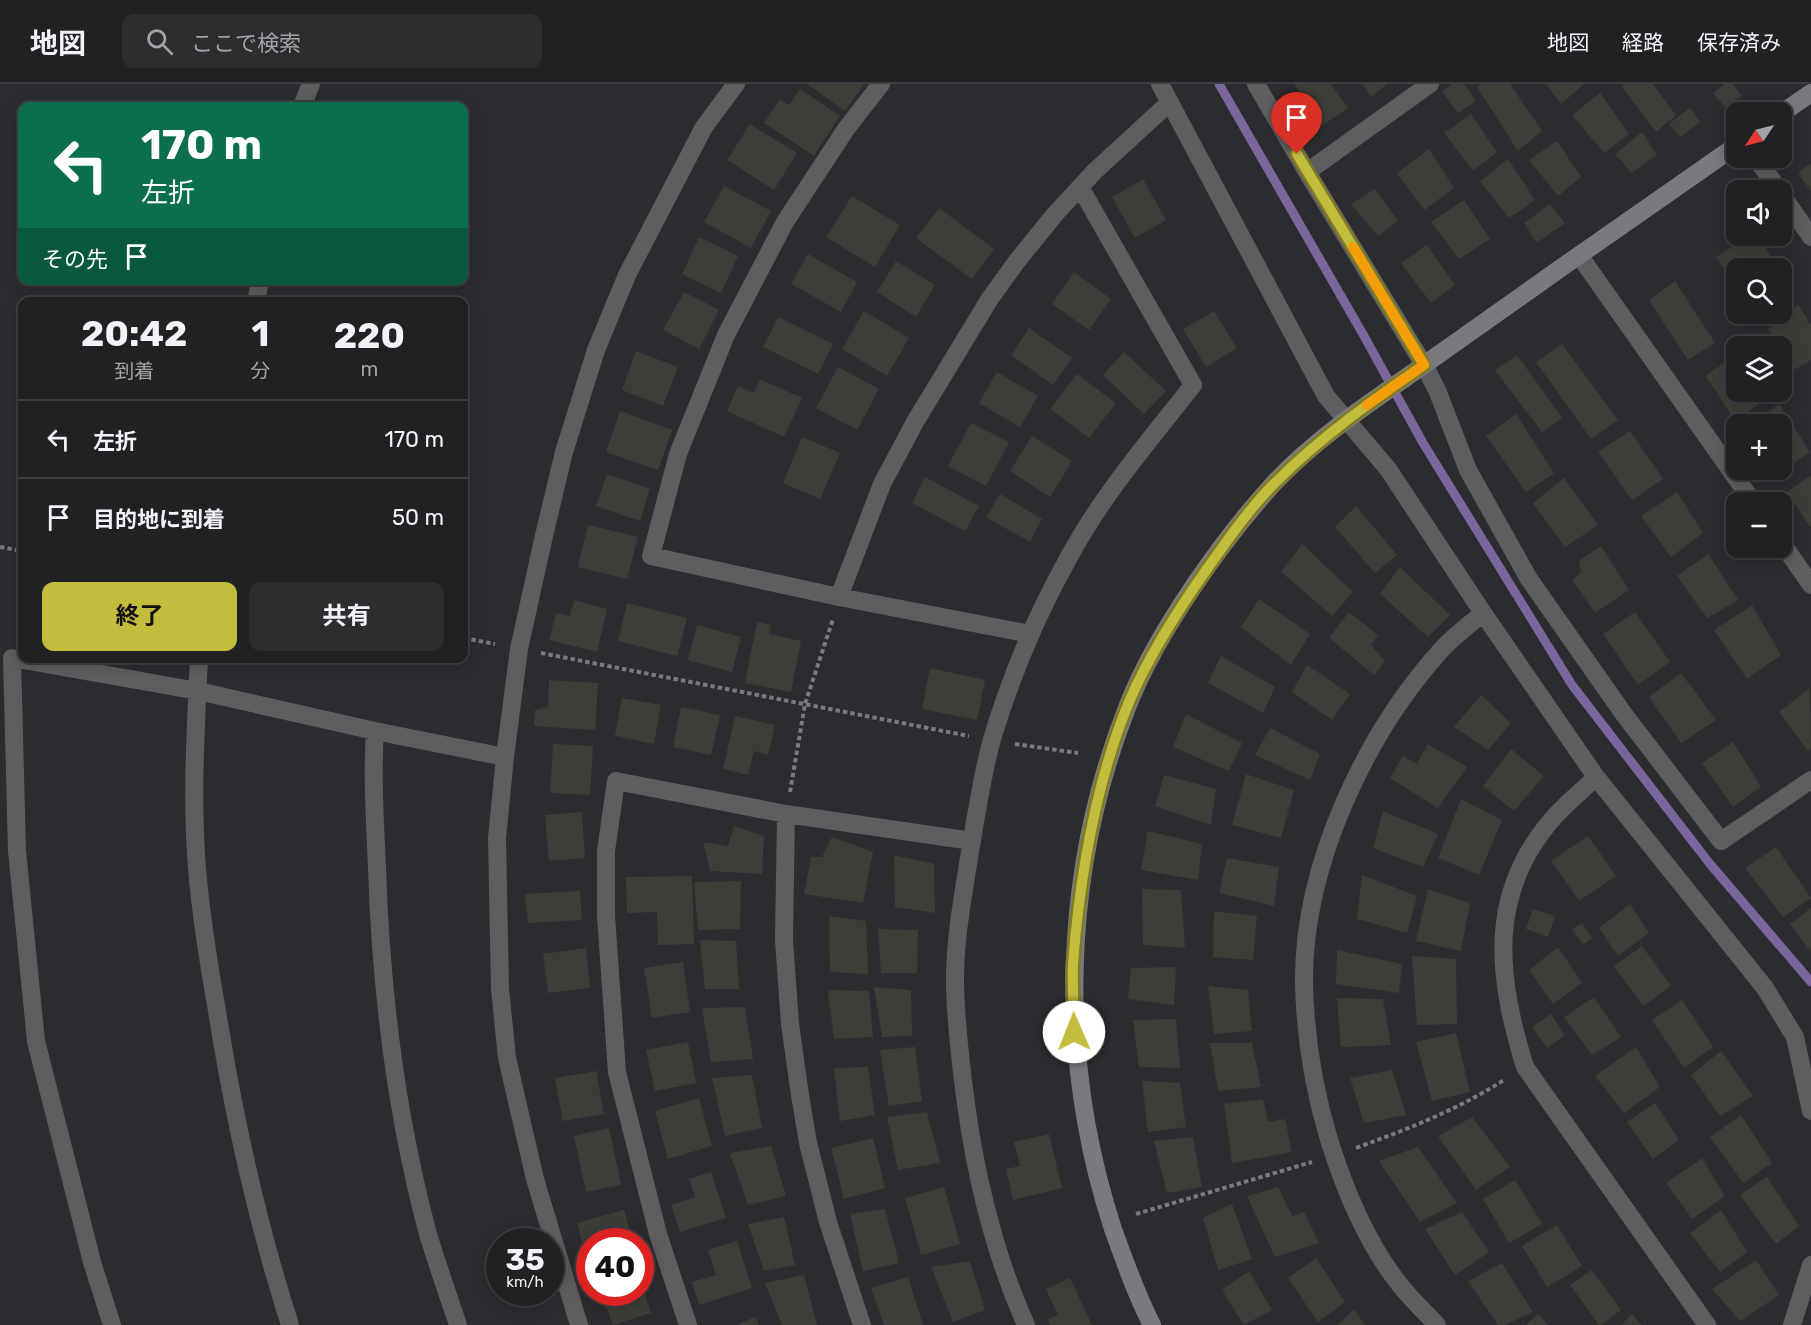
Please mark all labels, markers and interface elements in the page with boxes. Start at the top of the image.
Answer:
search box [122,14,542,68]
icon: search [143,25,176,58]
text: 地図 [30,27,86,60]
text: ここで検索 [191,30,301,57]
text: 地図 [1547,30,1589,55]
text: 経路 [1622,30,1664,55]
text: 保存済み [1697,30,1781,55]
pin [1271,92,1322,154]
icon: arrive [1280,101,1313,134]
north arrow [1726,102,1792,168]
map controls [1726,102,1792,558]
text: 170 m [141,120,262,170]
icon: left [42,126,120,204]
text: 左折 [141,177,195,209]
button: sound [1726,180,1792,246]
icon: arrive [120,240,153,273]
text: その先 [42,246,108,273]
button: search [1726,258,1792,324]
text: 20:42 [81,312,187,355]
text: 1 [252,312,270,355]
text: 220 [334,314,405,357]
button: layers [1726,336,1792,402]
text: m [360,357,378,381]
text: 到着 [114,359,154,383]
text: 分 [251,359,271,383]
button: + [1726,414,1792,480]
icon: left [42,423,75,456]
text: 170 m [384,426,444,453]
text: 左折 [93,428,137,455]
button: − [1726,492,1792,558]
icon: arrive [42,501,75,534]
text: 50 m [392,504,444,531]
text: 目的地に到着 [93,506,225,533]
button: 終了 [42,582,237,651]
button: 共有 [249,582,444,651]
position arrow [1042,1000,1106,1064]
speed limit sign: 40 [576,1228,654,1306]
text: 35 [505,1242,545,1278]
text: km/h [506,1273,544,1291]

